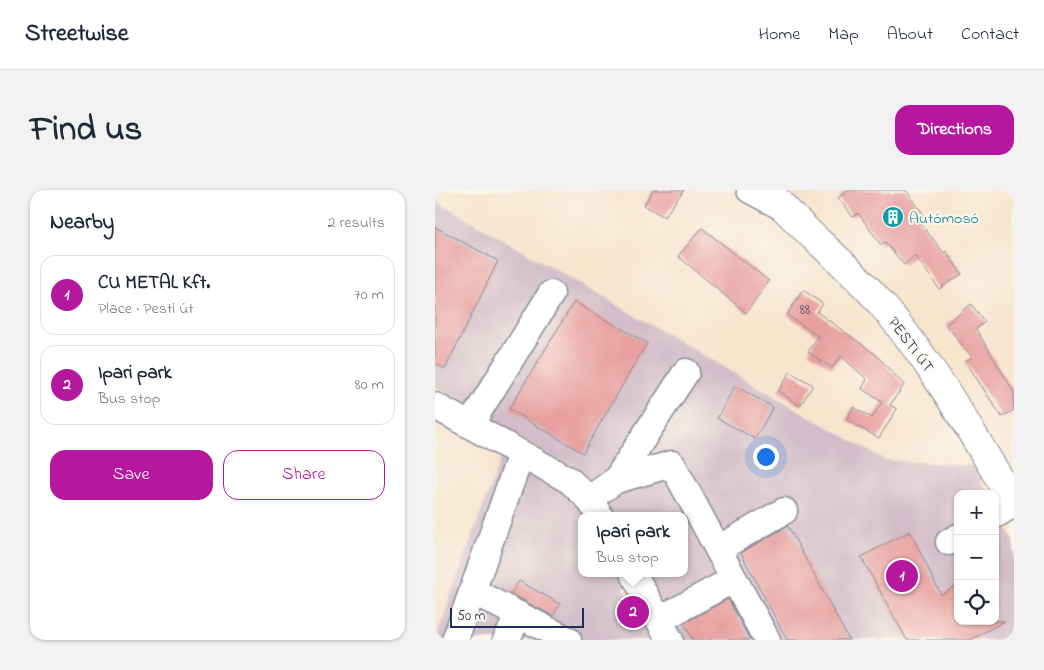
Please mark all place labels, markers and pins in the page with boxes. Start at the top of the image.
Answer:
building icon: Autómosó [881,205,905,229]
place label: Autómosó [909,207,979,231]
pin: 1 [886,557,918,595]
pin: 2 [617,593,649,631]

